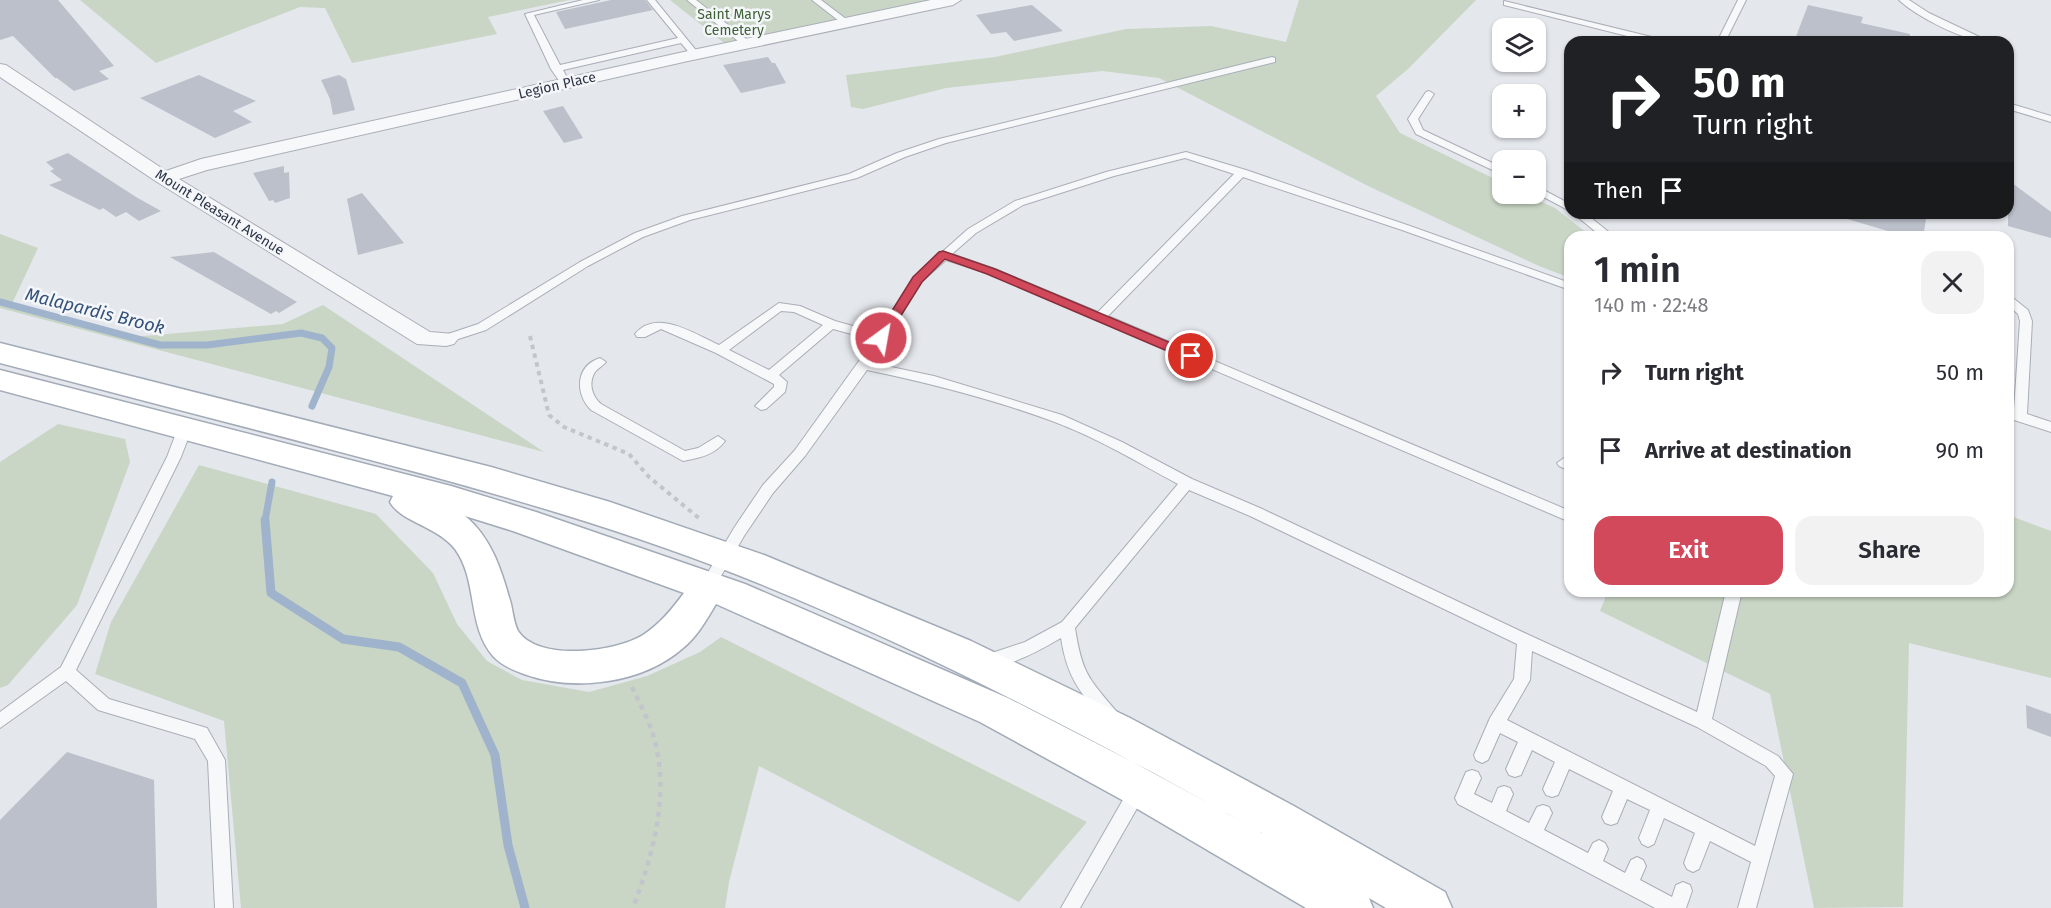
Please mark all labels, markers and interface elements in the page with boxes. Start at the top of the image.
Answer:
park label: Saint Marys Cemetery [697,6,771,39]
map controls [1492,18,1546,204]
button: layers [1492,18,1546,72]
text: 50 m [1693,58,1786,108]
icon: right [1594,60,1672,138]
street label: Legion Place [517,68,598,103]
button: + [1492,84,1546,138]
text: Turn right [1693,109,1813,141]
button: − [1492,150,1546,204]
street label: Mount Pleasant Avenue [152,166,287,259]
icon: arrive [1655,174,1688,207]
text: Then [1594,177,1643,204]
text: 1 min [1594,248,1681,292]
button: close [1921,251,1984,314]
water label: Malapardis Brook [23,283,167,339]
text: 140 m · 22:48 [1594,293,1708,317]
position arrow [849,306,913,370]
pin [1165,330,1216,381]
icon: arrive [1174,339,1207,372]
icon: right [1594,356,1627,389]
text: Turn right [1645,359,1744,386]
text: 50 m [1936,359,1984,386]
icon: arrive [1594,434,1627,467]
text: Arrive at destination [1645,437,1852,464]
text: 90 m [1935,437,1984,464]
button: Exit [1594,516,1783,585]
button: Share [1795,516,1984,585]

